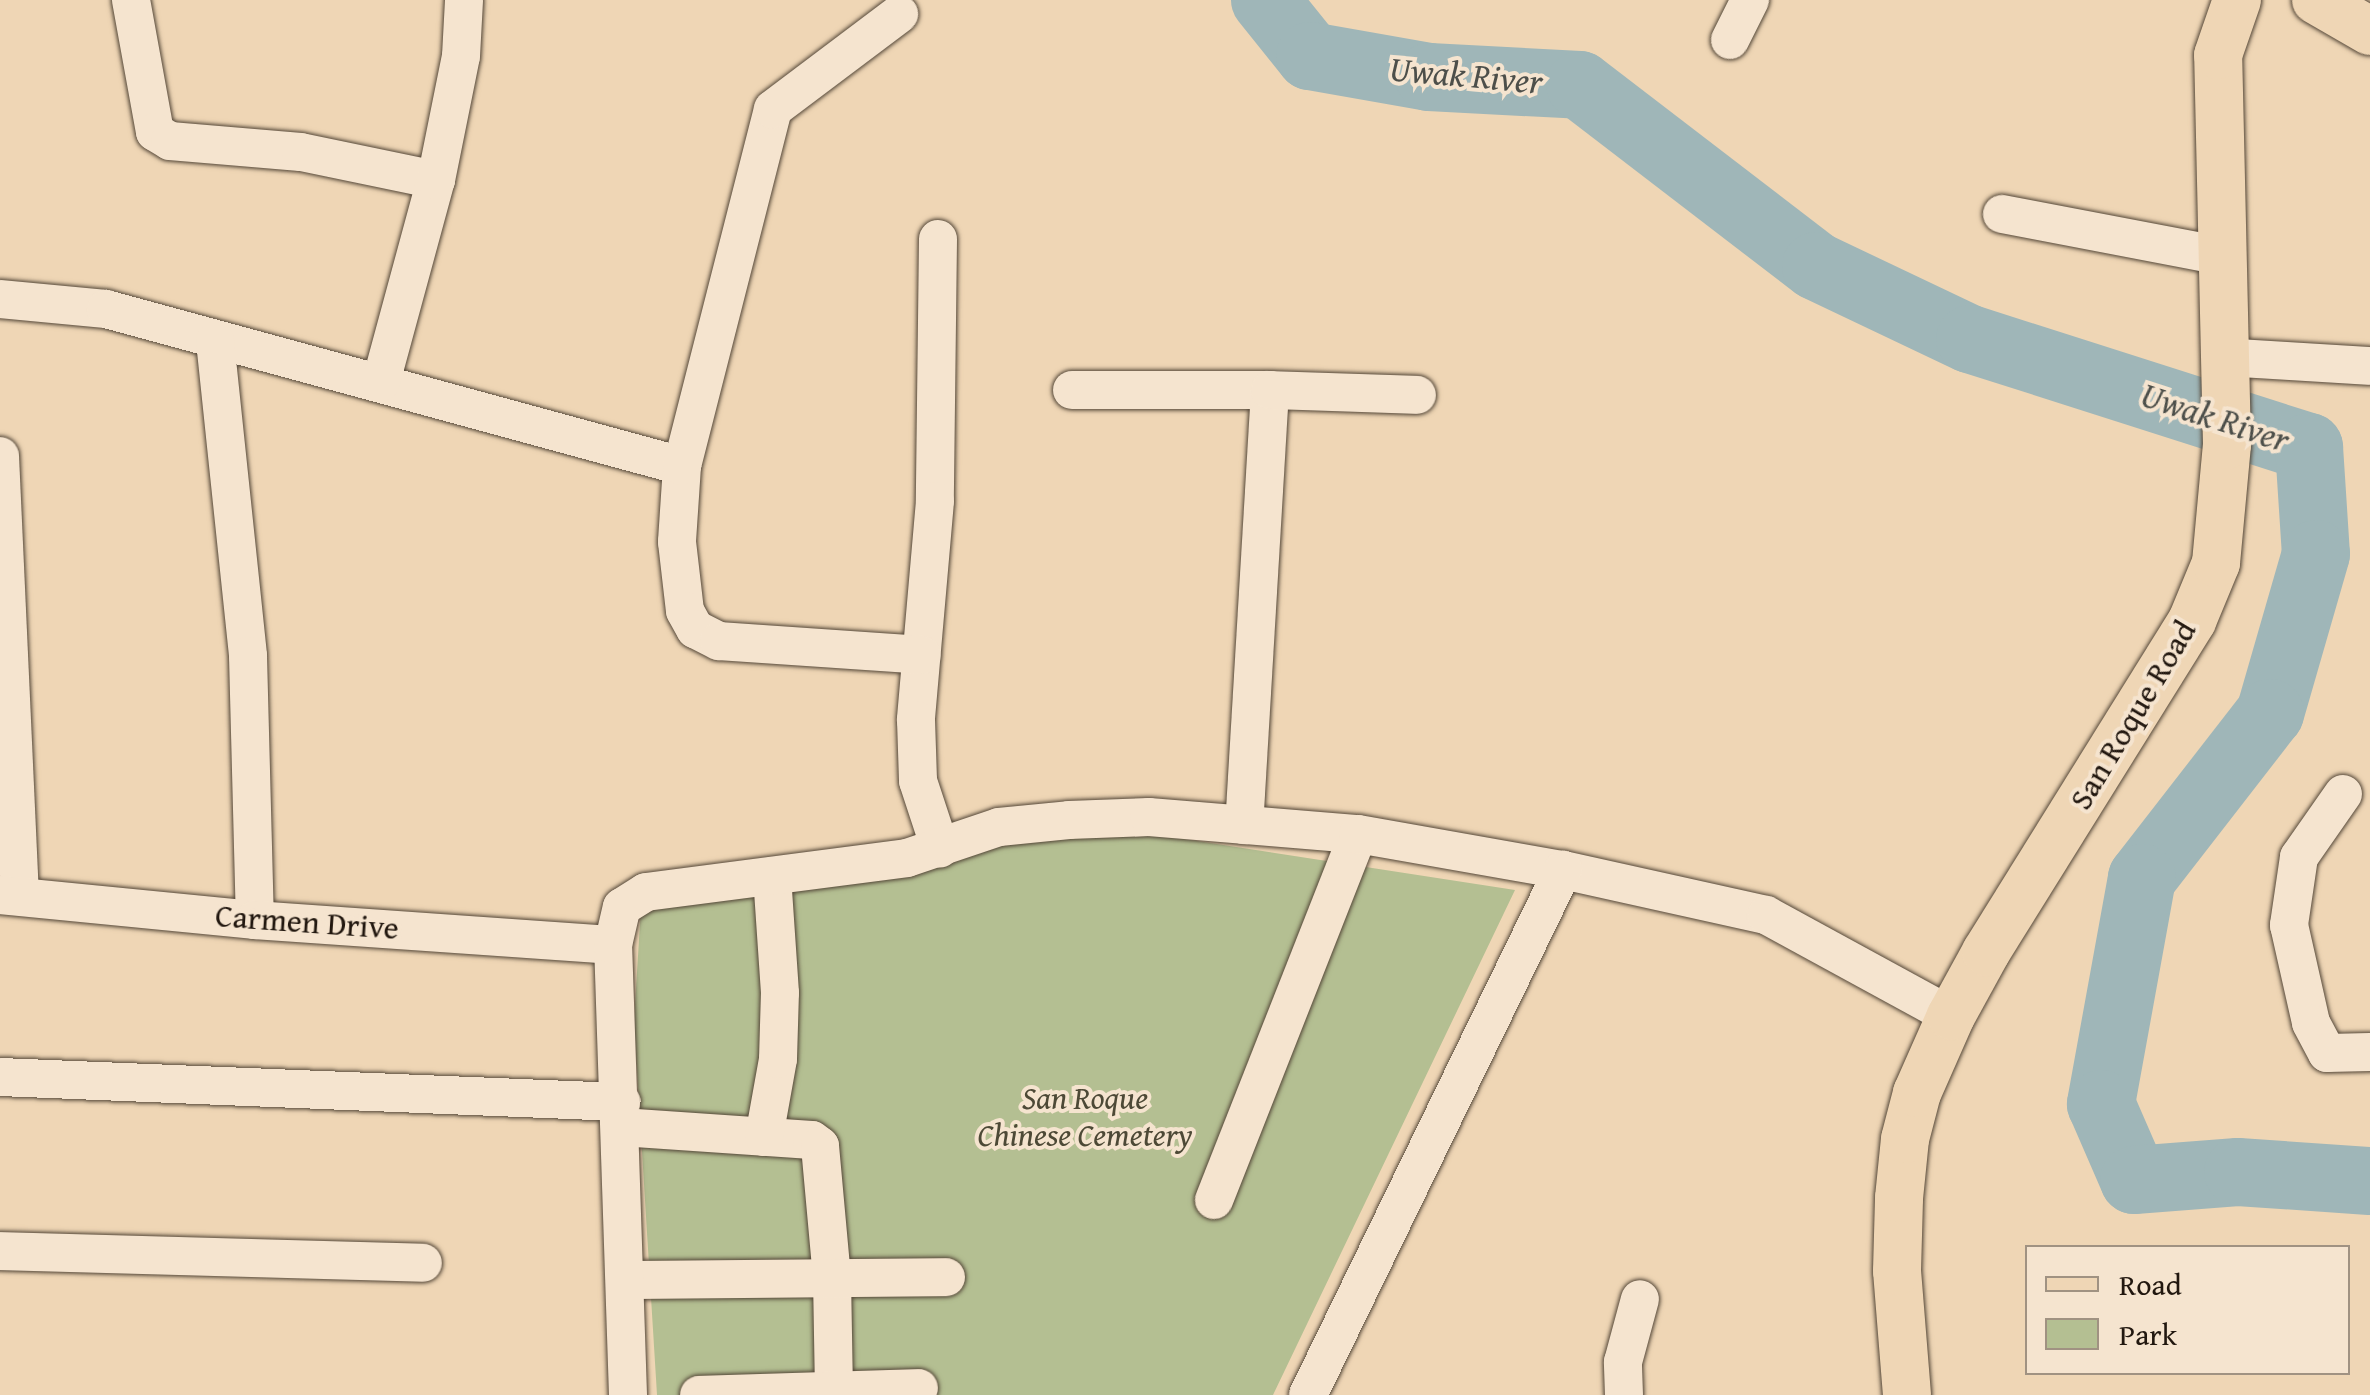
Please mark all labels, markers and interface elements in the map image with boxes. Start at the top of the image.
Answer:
water label: Uwak River [1388,47,1544,103]
water label: Uwak River [2136,373,2294,461]
street label: San Roque Road [2062,614,2204,816]
street label: Carmen Drive [214,896,400,948]
park label: San Roque Chinese Cemetery [978,1080,1192,1155]
legend [2025,1245,2350,1375]
text: Road [2119,1262,2182,1306]
text: Park [2119,1312,2177,1356]

